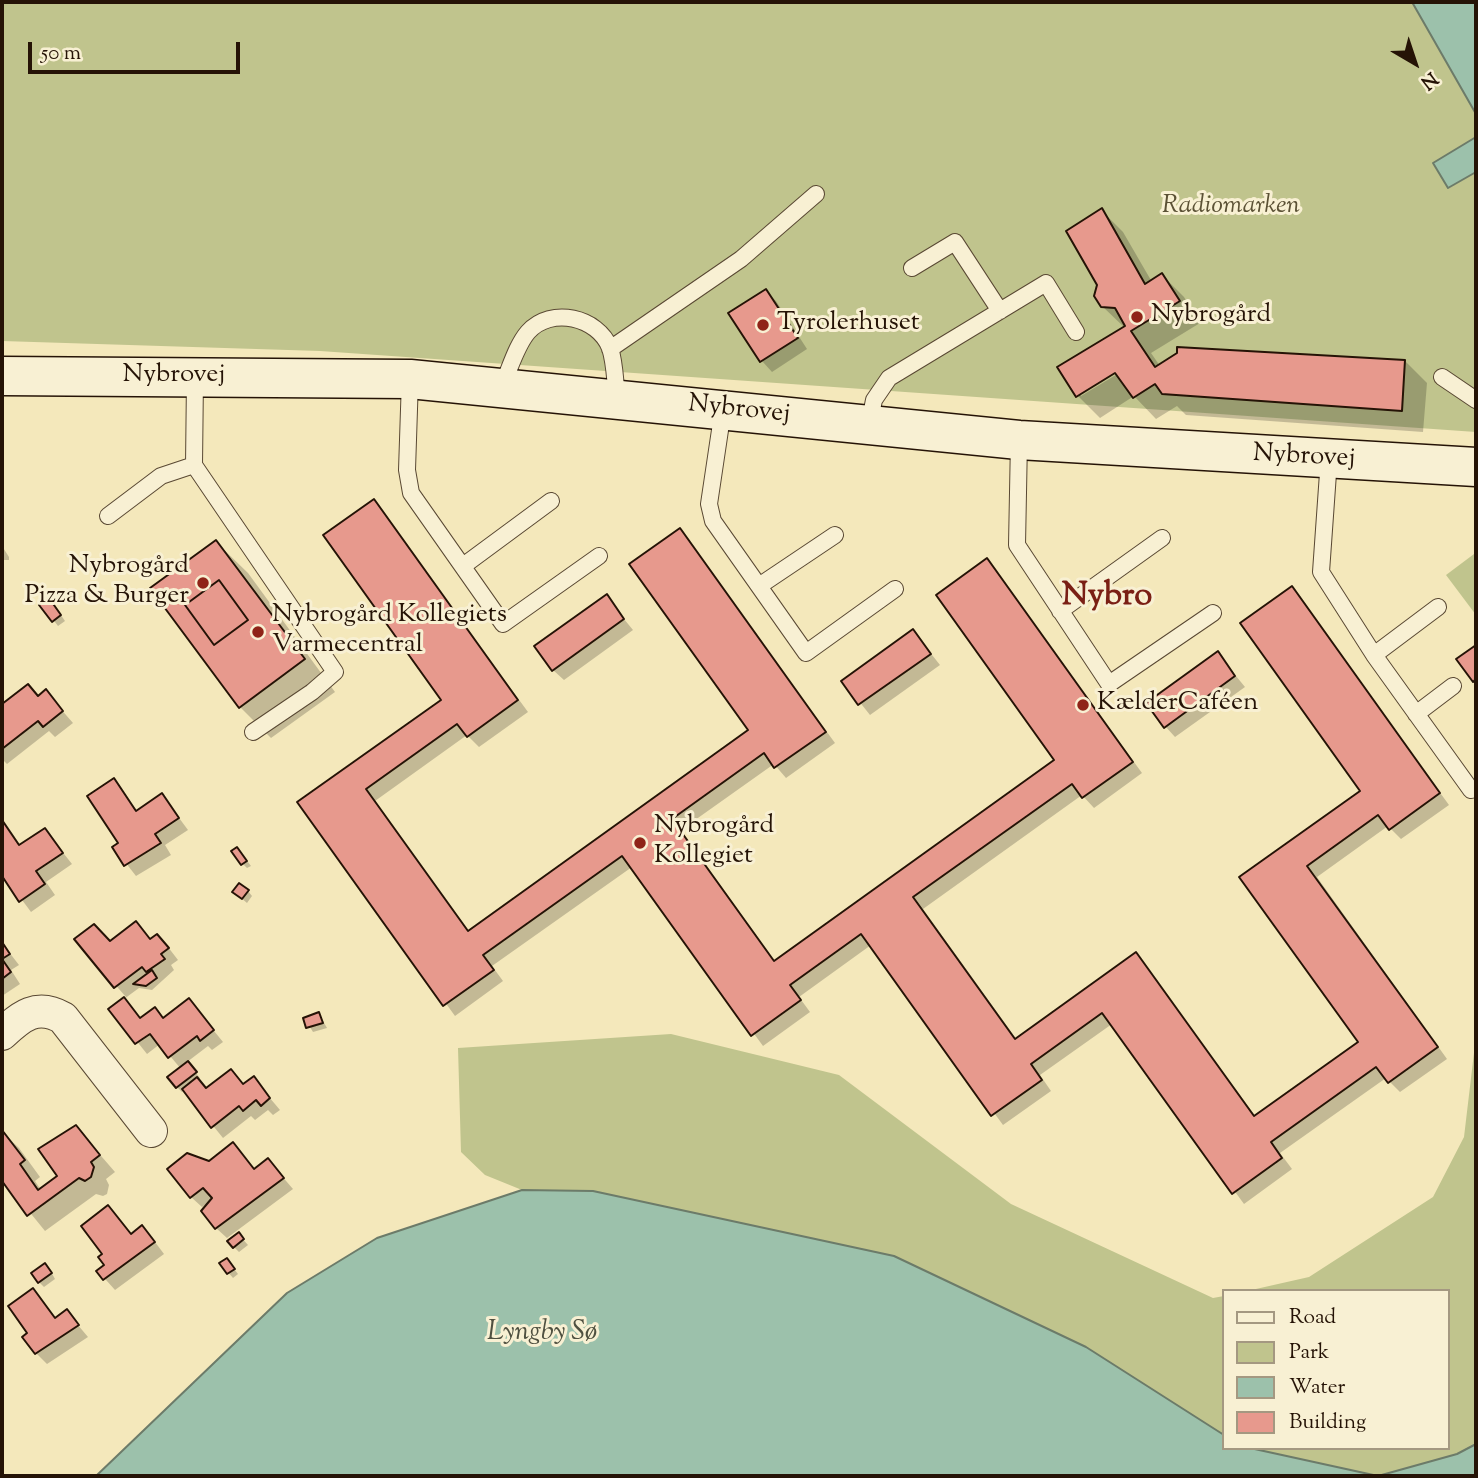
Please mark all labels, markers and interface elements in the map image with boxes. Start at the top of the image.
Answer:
scale bar [32,28,243,72]
north arrow [1380,28,1450,98]
text: 50 m [41,39,81,69]
text: N [1414,64,1443,95]
park label: Radiomarken [1162,192,1300,224]
place label: Nybrogård [1151,301,1271,333]
place label: Tyrolerhuset [777,309,920,341]
marker: Nybrogård [1129,309,1145,325]
marker: Tyrolerhuset [755,317,771,333]
street label: Nybrovej [123,361,225,393]
street label: Nybrovej [686,390,792,432]
street label: Nybrovej [1252,440,1356,476]
place label: Nybrogård Pizza & Burger [24,552,189,614]
marker: Nybrogård Pizza & Burger [195,575,211,591]
district label: Nybro [1062,578,1152,618]
place label: Nybrogård Kollegiets Varmecentral [272,601,507,662]
marker: Nybrogård Kollegiets Varmecentral [250,624,266,640]
place label: KælderCaféen [1097,689,1258,721]
marker: KælderCaféen [1075,697,1091,713]
place label: Nybrogård Kollegiet [654,812,774,874]
marker: Nybrogård Kollegiet [632,835,648,851]
legend [1222,1289,1450,1450]
text: Road [1289,1303,1336,1333]
water label: Lyngby Sø [487,1317,597,1351]
text: Park [1289,1338,1329,1368]
text: Water [1289,1373,1345,1403]
text: Building [1289,1408,1366,1438]

